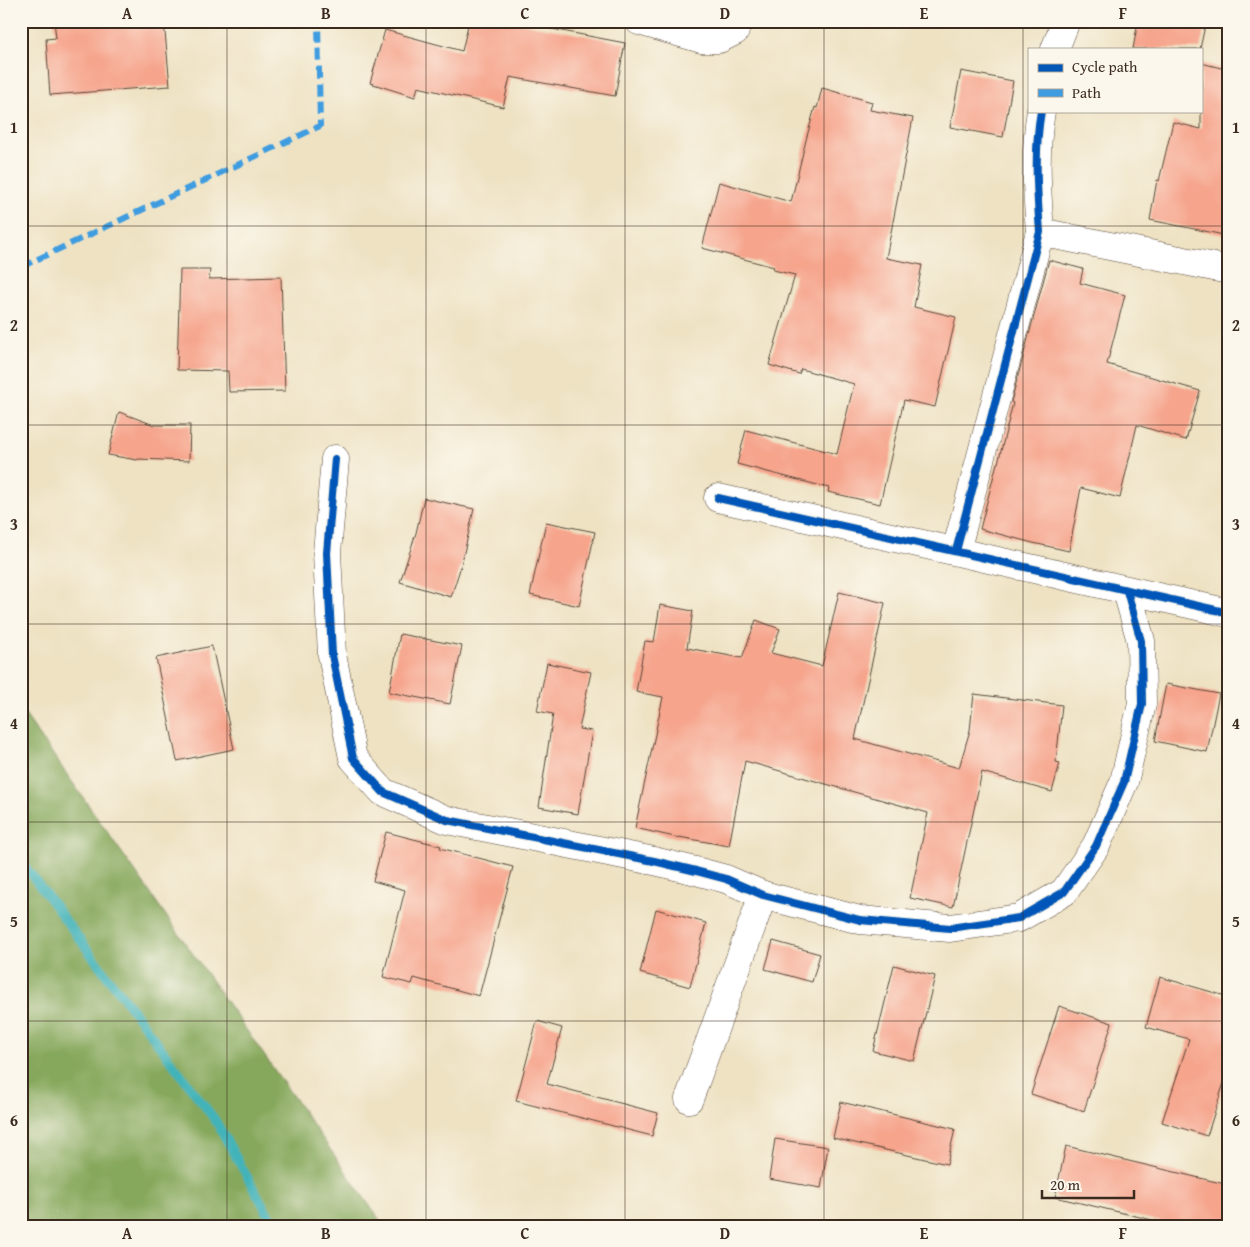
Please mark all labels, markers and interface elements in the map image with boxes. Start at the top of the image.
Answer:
text: A [122,1,133,25]
text: B [321,1,331,25]
text: C [520,1,530,25]
text: D [720,1,730,25]
text: E [920,1,929,25]
text: F [1119,1,1127,25]
legend [1028,48,1202,112]
text: Cycle path [1072,56,1138,77]
text: Path [1072,82,1101,103]
text: 1 [10,115,18,139]
text: 1 [1232,115,1240,139]
text: 2 [10,313,18,337]
text: 2 [1232,313,1240,337]
text: 3 [10,512,18,536]
text: 3 [1232,512,1240,536]
text: 4 [10,711,18,735]
text: 4 [1232,711,1240,735]
text: 5 [10,909,18,933]
text: 5 [1232,909,1240,933]
text: 6 [10,1108,18,1132]
text: 6 [1232,1108,1240,1132]
scale bar [1042,1167,1135,1199]
text: 20 m [1050,1174,1081,1195]
text: A [122,1221,133,1245]
text: B [321,1221,331,1245]
text: C [520,1221,530,1245]
text: D [720,1221,730,1245]
text: E [920,1221,929,1245]
text: F [1119,1221,1127,1245]

